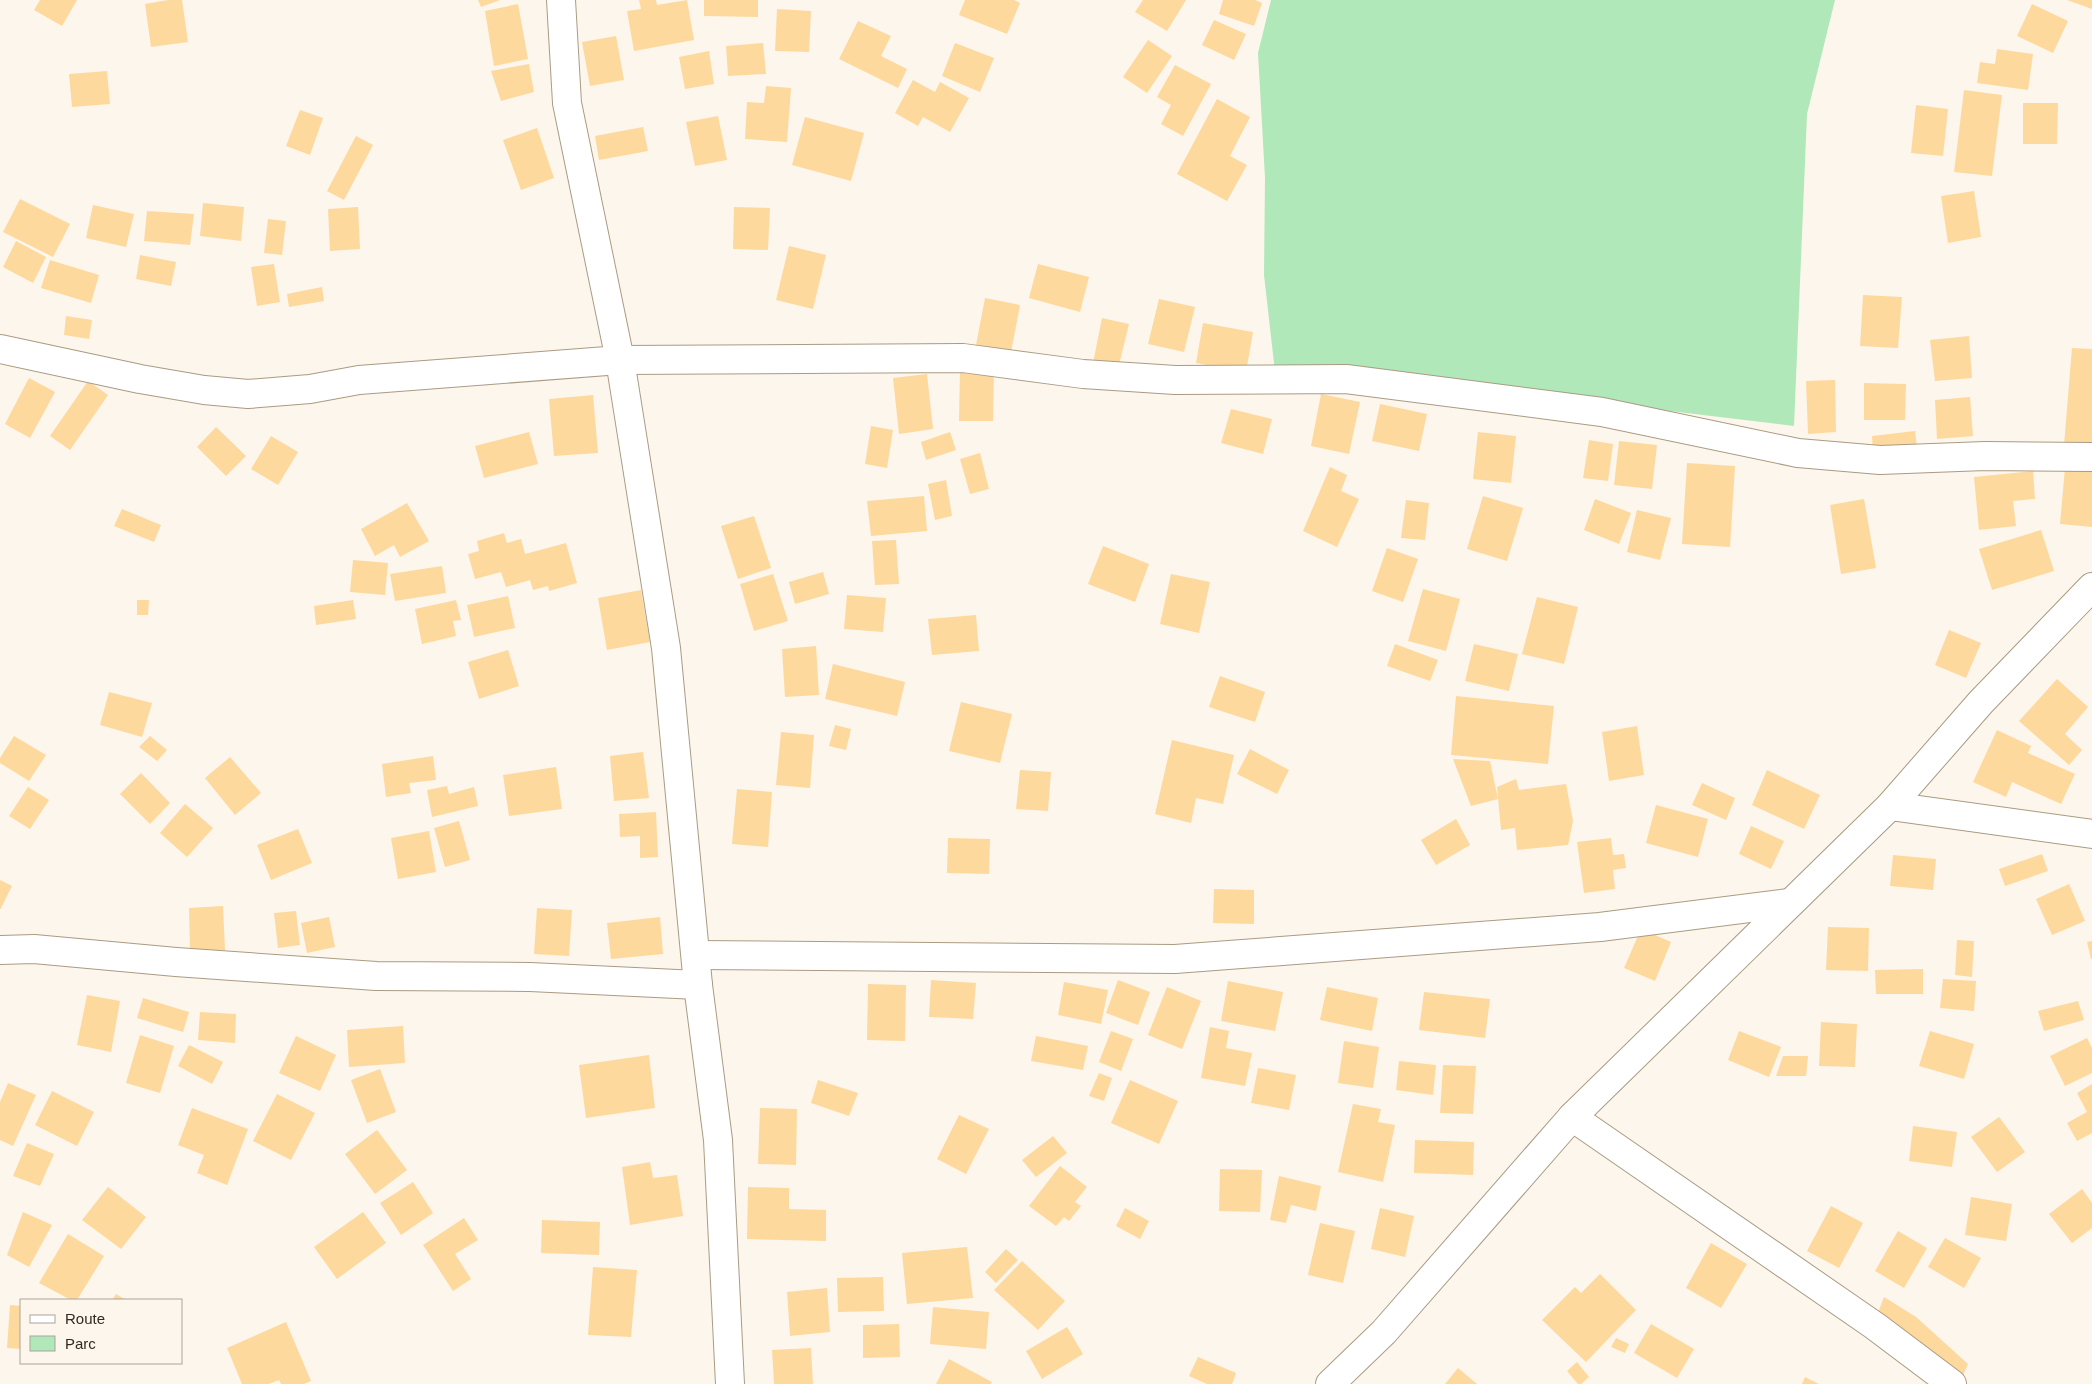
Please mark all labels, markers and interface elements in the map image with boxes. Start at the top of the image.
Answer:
legend [20,1299,182,1364]
text: Route [65,1310,105,1327]
text: Parc [65,1335,96,1352]

